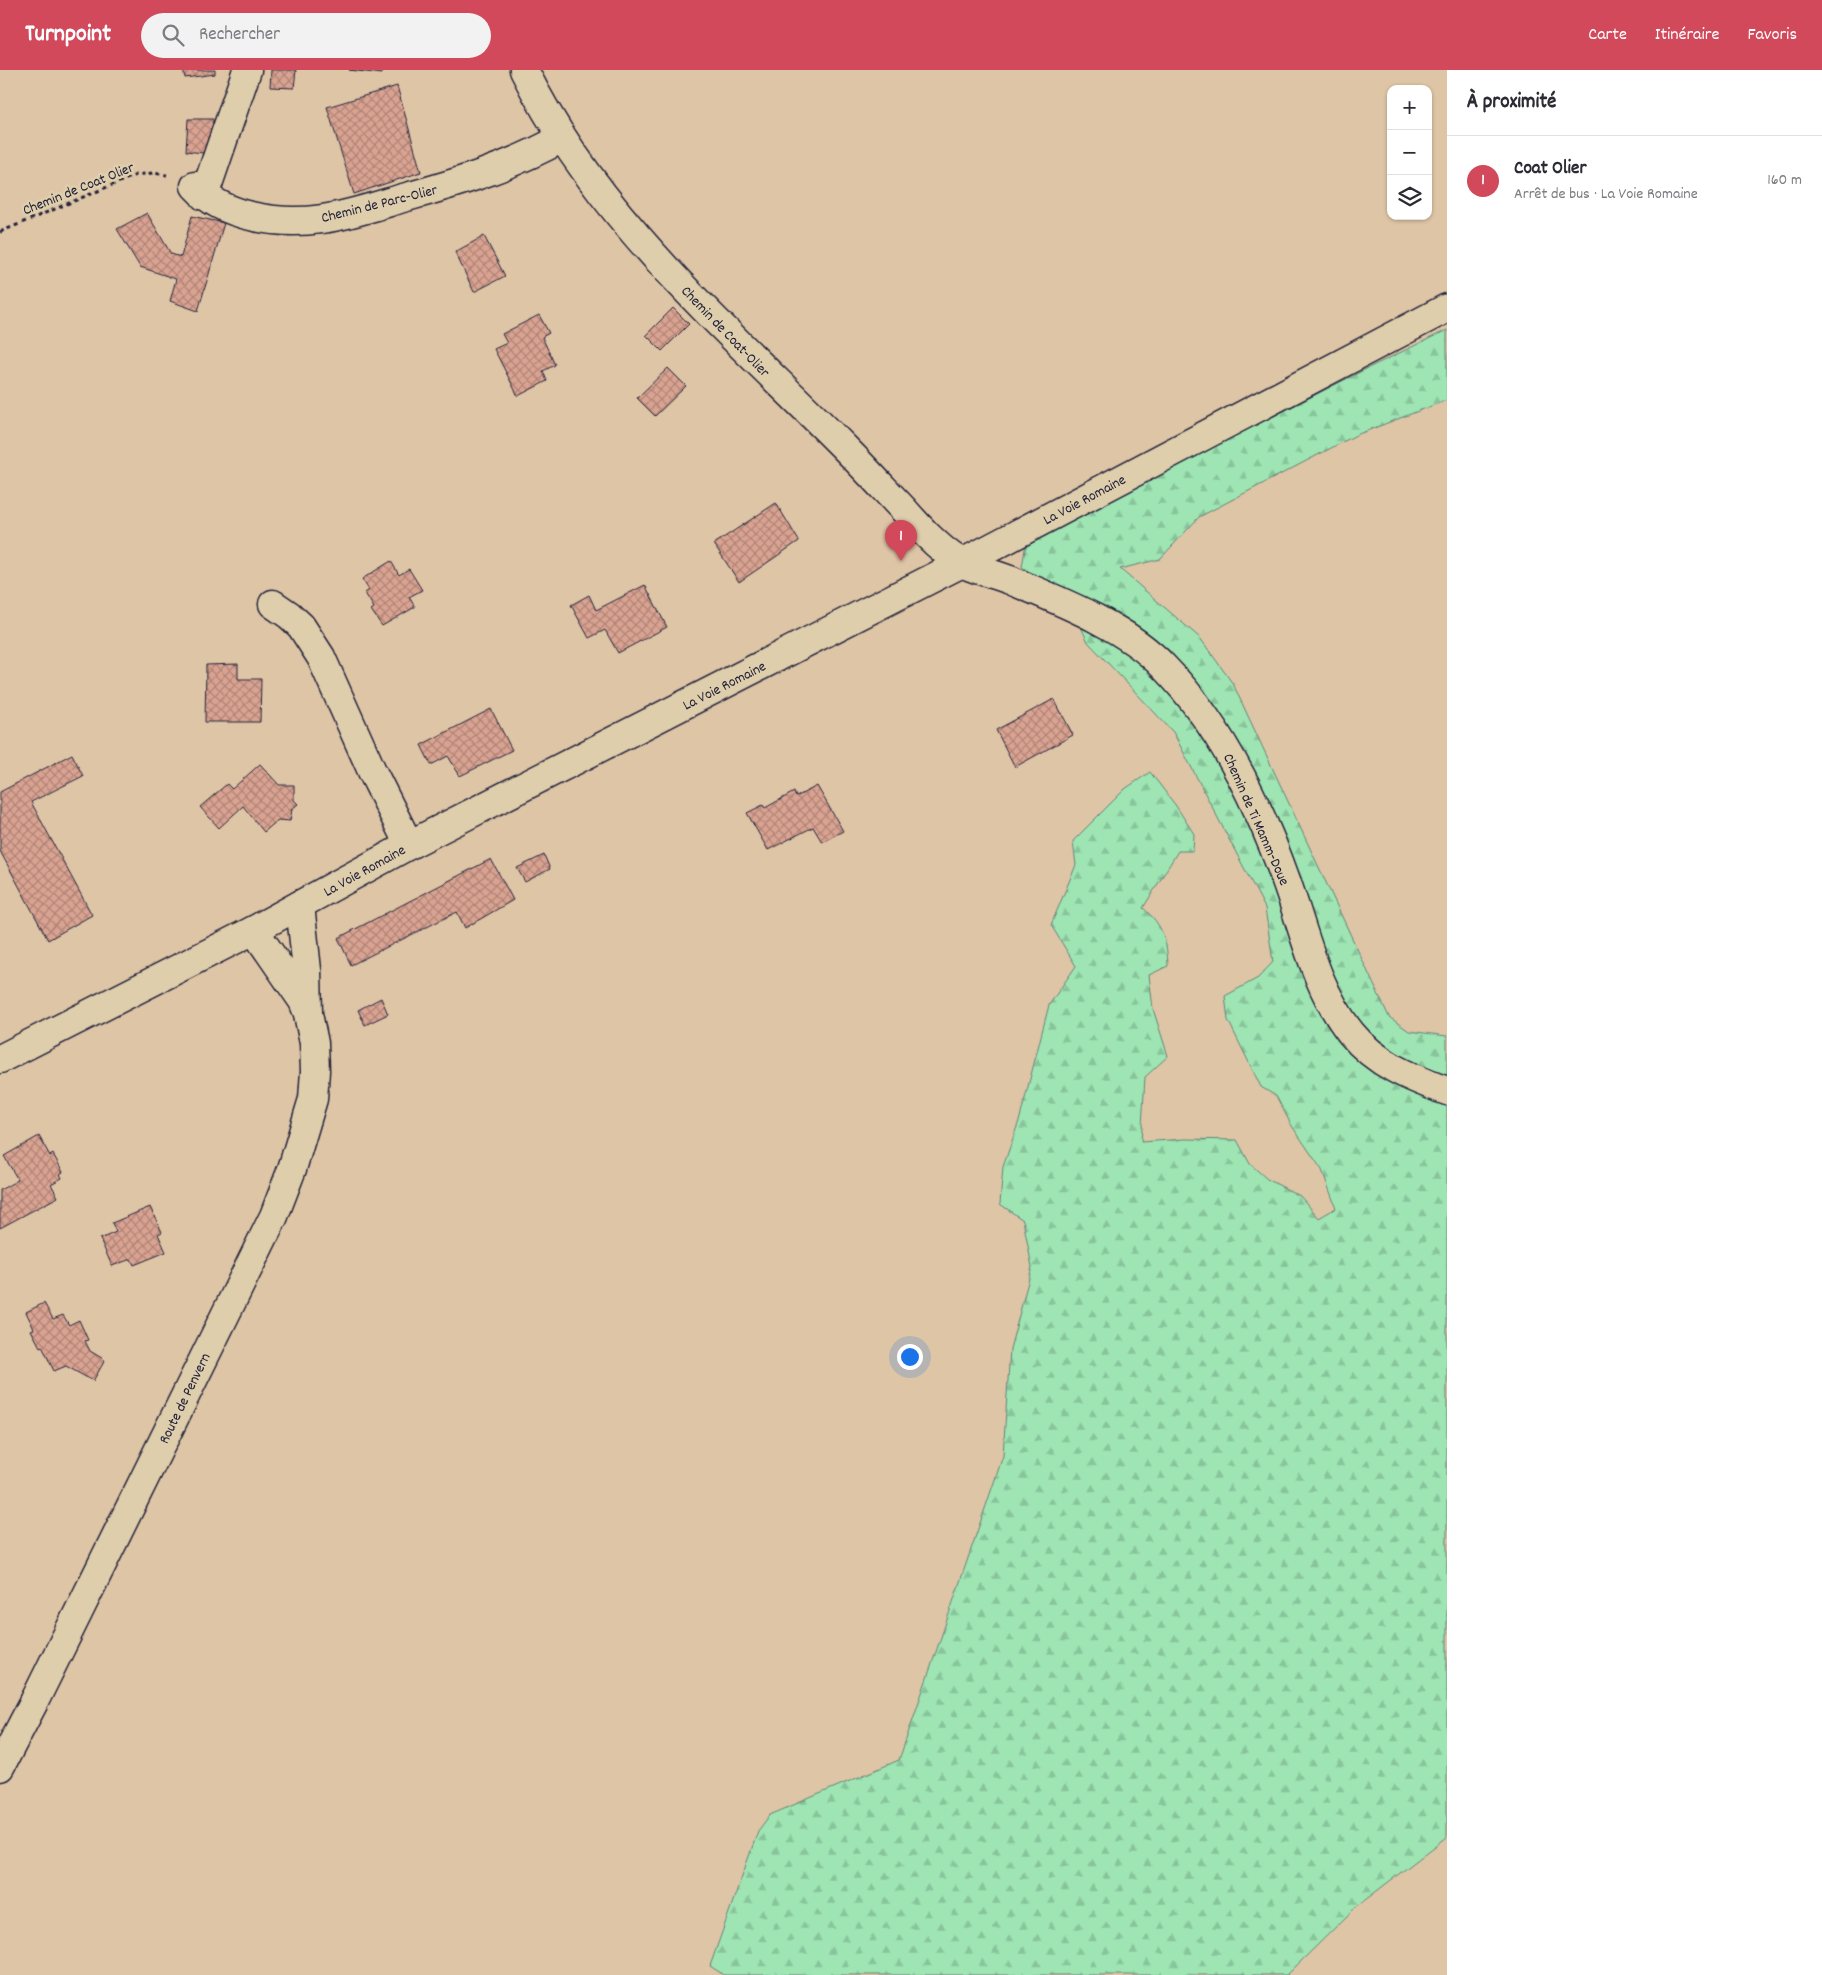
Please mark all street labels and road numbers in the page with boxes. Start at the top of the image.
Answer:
street label: Chemin de Coat Olier [20,157,138,222]
street label: Chemin de Parc-Olier [319,180,440,230]
street label: Chemin de Coat-Olier [675,281,775,384]
street label: La Voie Romaine [1040,470,1131,532]
street label: La Voie Romaine [679,656,771,717]
street label: Chemin de Ti Mamm-Doue [1216,750,1294,890]
street label: La Voie Romaine [320,840,410,903]
street label: Route de Penvern [154,1350,217,1448]

